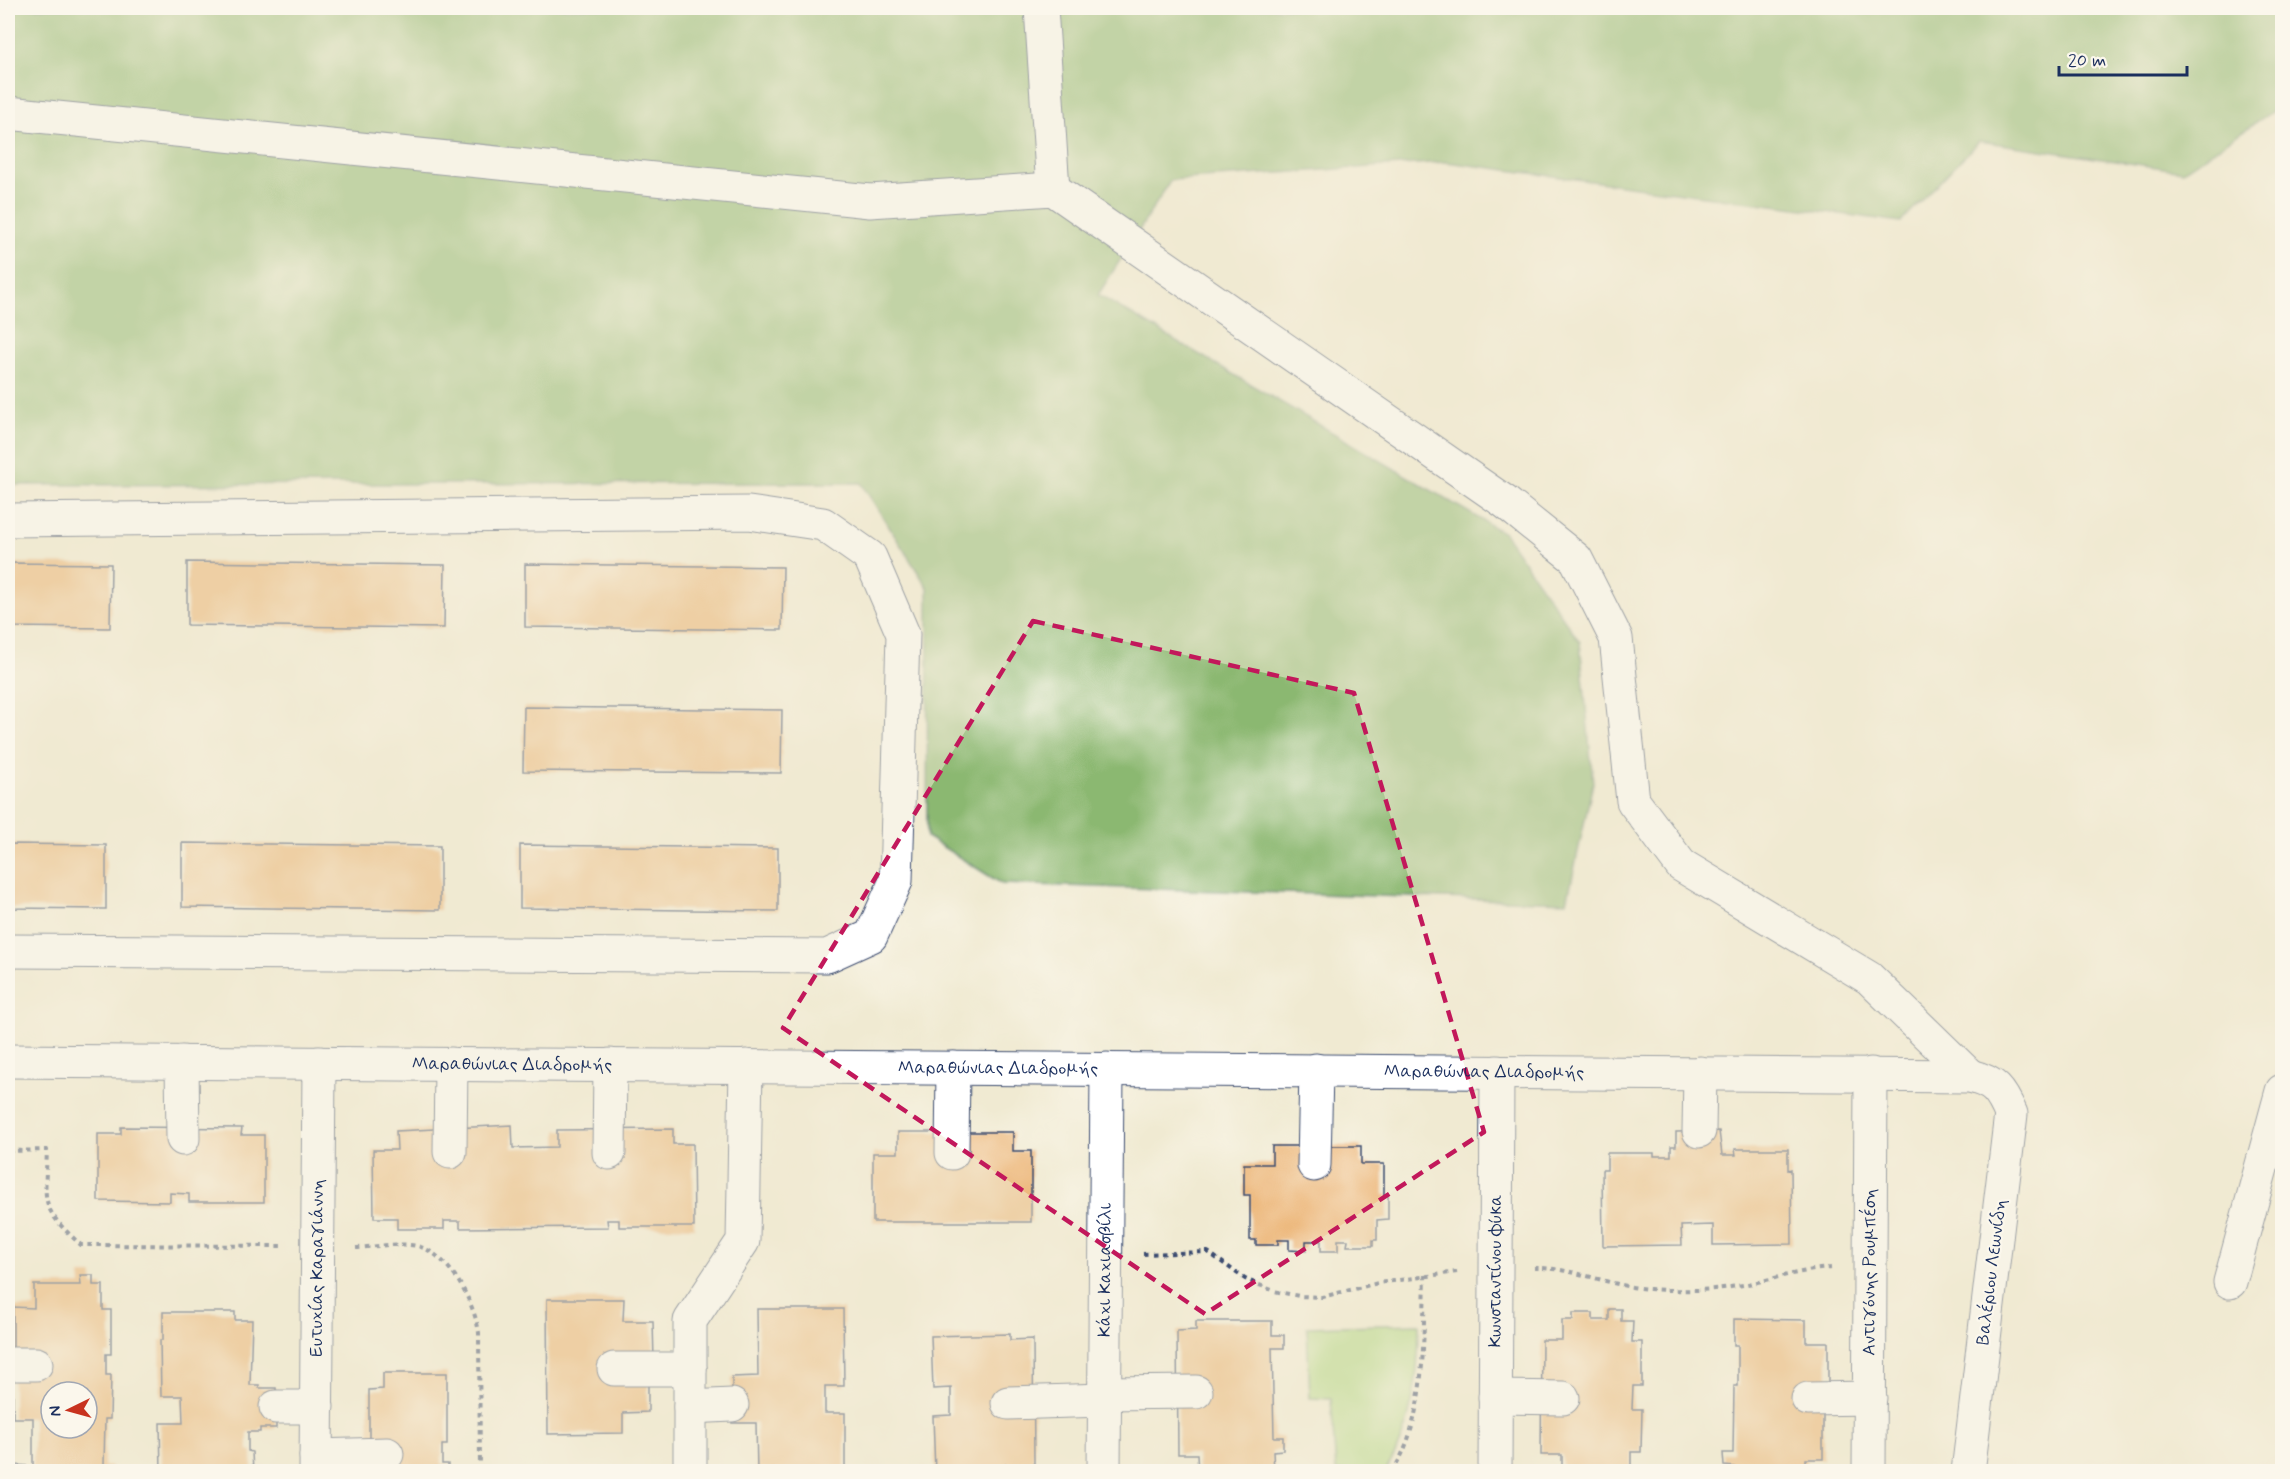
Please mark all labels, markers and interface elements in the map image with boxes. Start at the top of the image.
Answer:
scale bar [2059,39,2186,77]
text: 20 m [2068,49,2106,73]
street label: Μαραθώνιας Διαδρομής [412,1052,612,1078]
street label: Μαραθώνιας Διαδρομής [898,1056,1098,1081]
street label: Μαραθώνιας Διαδρομής [1384,1060,1584,1085]
street label: Ευτυχίας Καραγιάννη [305,1179,330,1357]
street label: Αντιγόνης Ρουμπέση [1857,1188,1882,1356]
street label: Κωνσταντίνου Φύκα [1484,1194,1508,1348]
street label: Βαλέριου Λεωνίδη [1970,1198,2013,1346]
street label: Κάχι Καχιασβίλι [1093,1202,1118,1337]
north arrow [39,1380,99,1440]
text: N [45,1405,66,1417]

